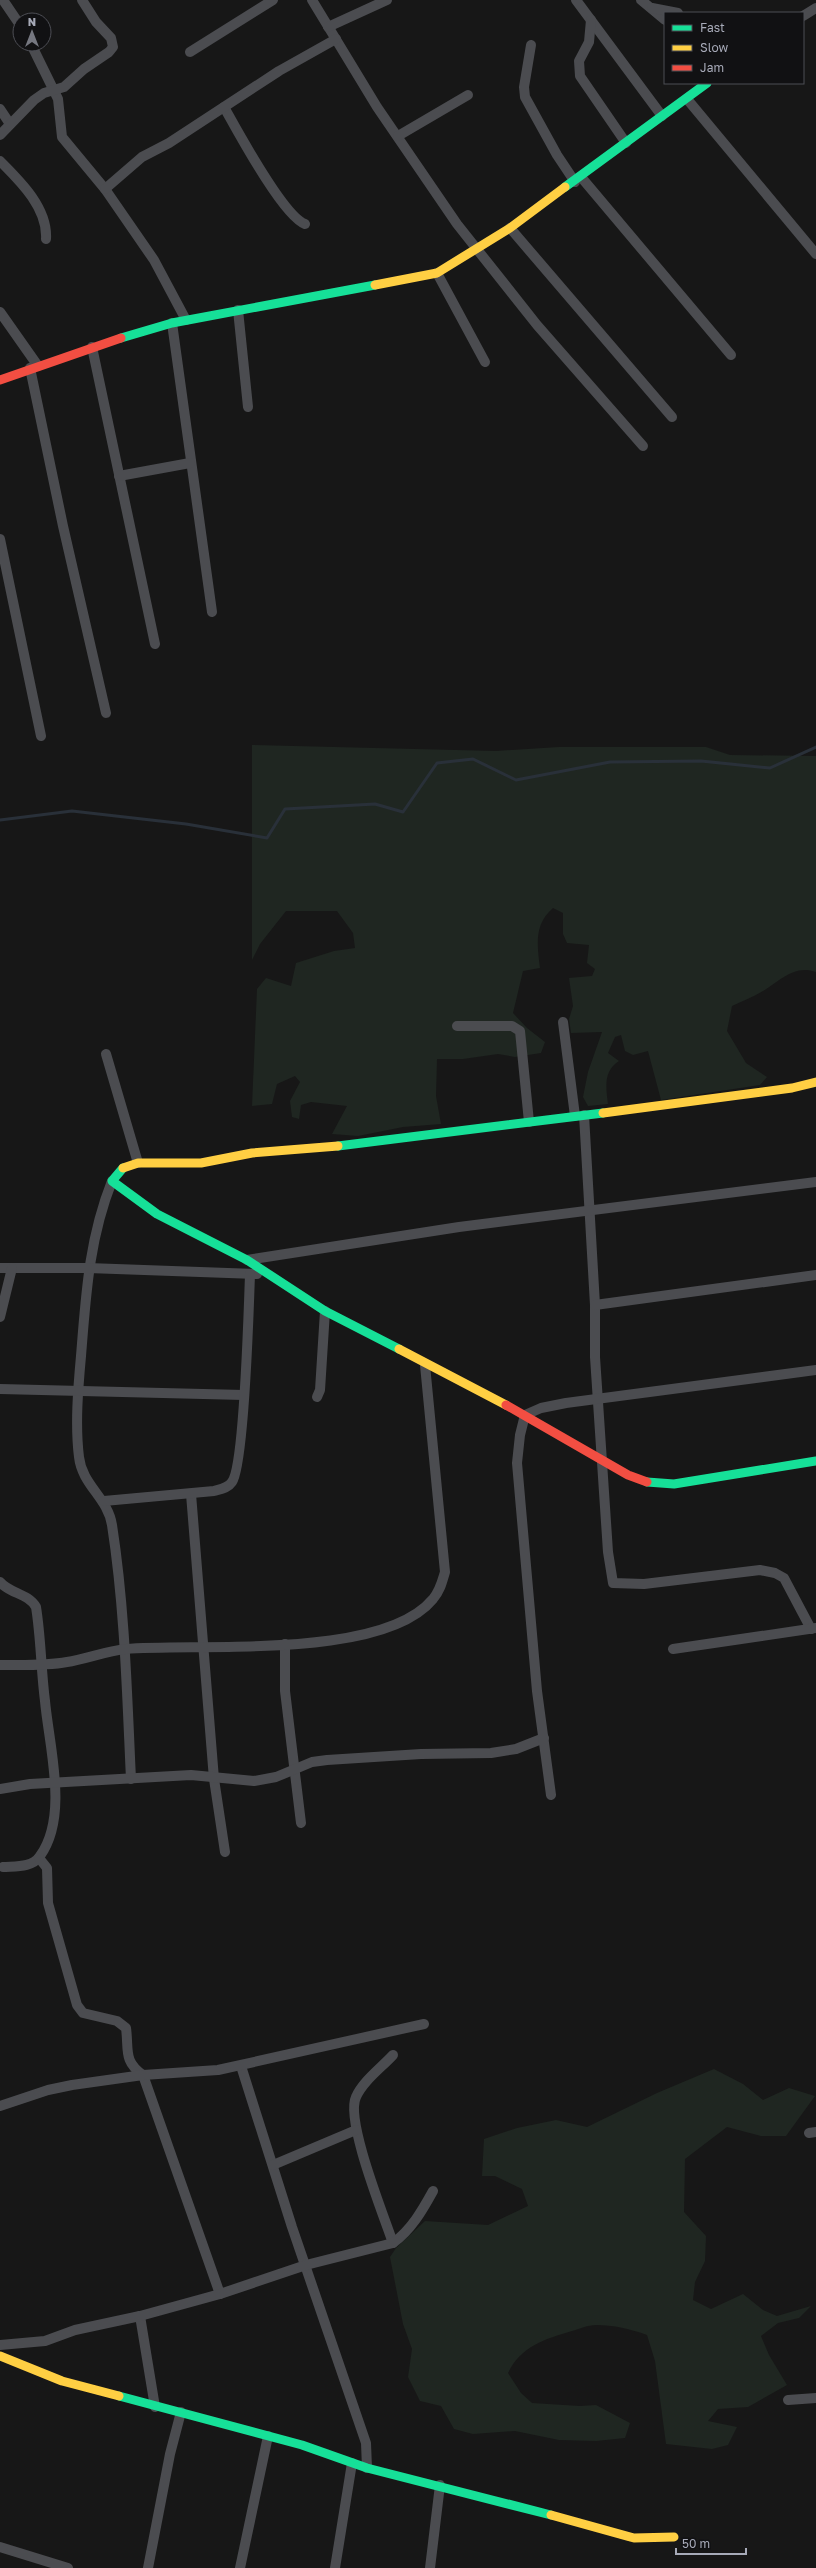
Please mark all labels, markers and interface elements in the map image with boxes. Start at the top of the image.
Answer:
north arrow [12,12,52,52]
legend [664,12,804,84]
text: N [28,15,36,28]
text: Fast [700,20,725,35]
text: Slow [700,40,728,55]
text: Jam [700,60,724,75]
scale bar [676,2530,746,2556]
text: 50 m [682,2536,710,2551]

